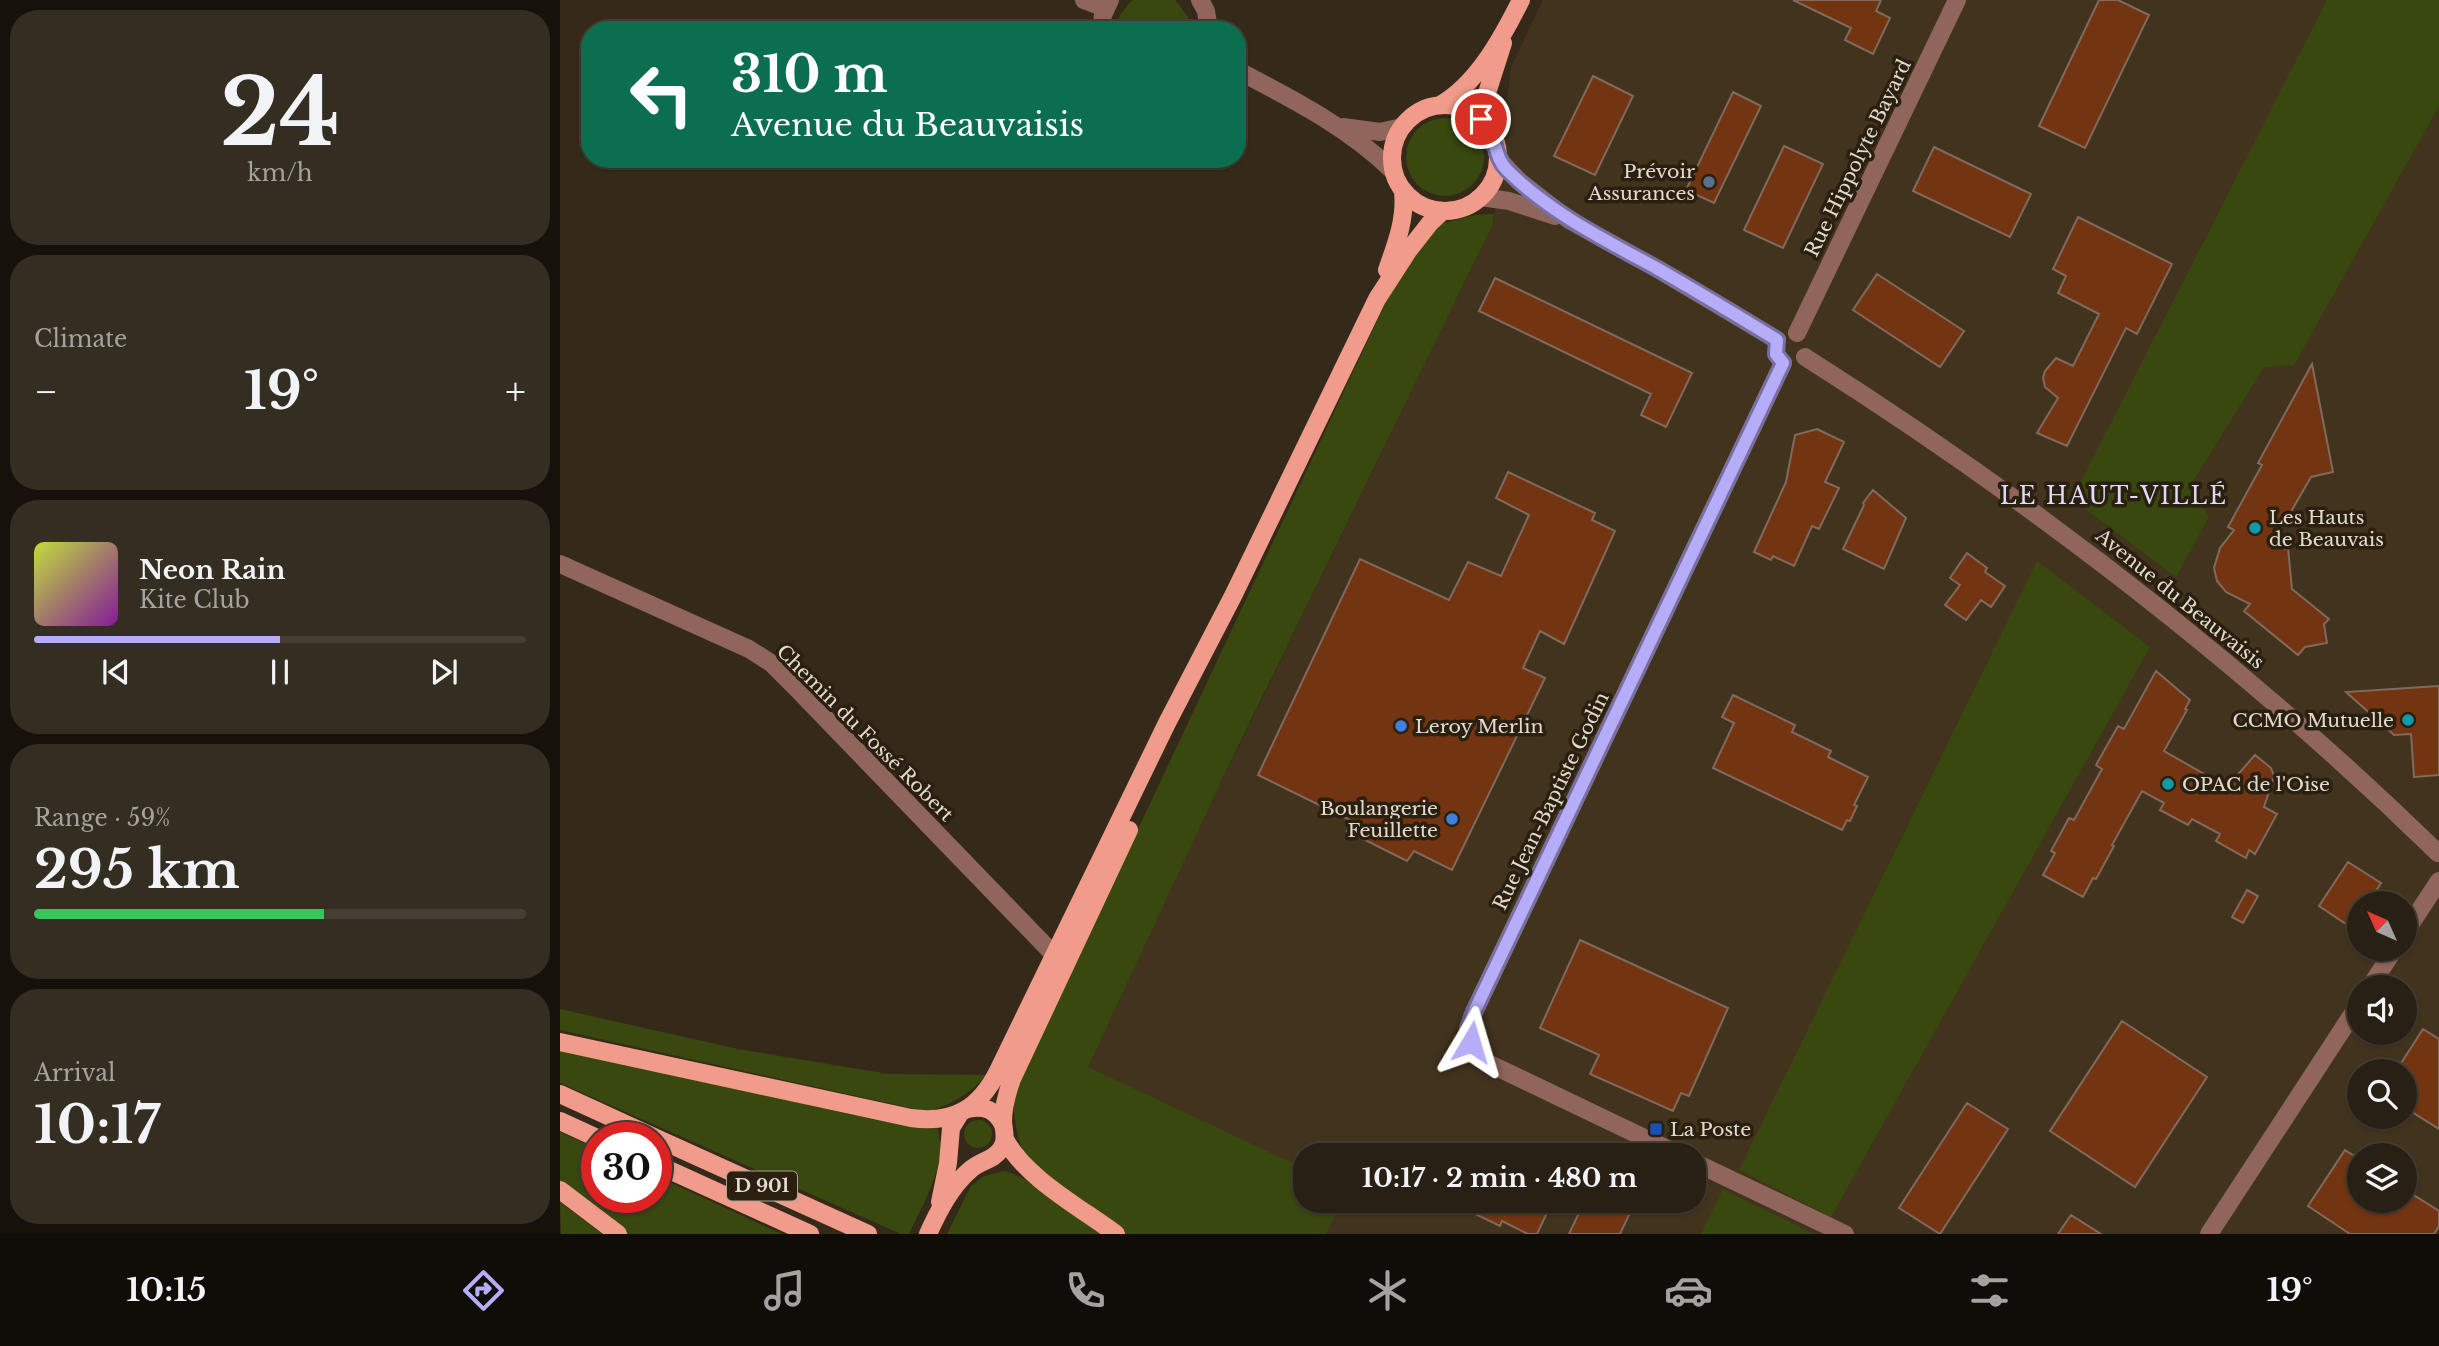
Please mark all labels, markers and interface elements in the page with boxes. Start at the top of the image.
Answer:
text: 310 m [731,44,888,105]
icon: left [616,49,707,140]
street label: Rue Hippolyte Bayard [1800,55,1916,261]
text: 24 [220,57,340,170]
pin [1451,89,1511,149]
icon: arrive [1462,100,1500,138]
text: Avenue du Beauvaisis [731,105,1084,145]
text: km/h [247,159,313,187]
place label: Prévoir Assurances [1587,160,1695,205]
marker: Prévoir Assurances [1701,174,1717,190]
text: Climate [34,325,127,353]
text: 19° [244,359,319,423]
text: − [34,368,58,415]
text: + [505,368,526,415]
district label: LE HAUT-VILLÉ [2000,481,2228,510]
place label: Les Hauts de Beauvais [2269,506,2384,551]
marker: Les Hauts de Beauvais [2247,520,2263,536]
street label: Avenue du Beauvaisis [2091,523,2269,674]
text: Neon Rain [139,554,285,586]
text: Kite Club [139,586,250,614]
street label: Chemin du Fossé Robert [772,640,959,827]
icon: previous [97,653,135,691]
icon: pause [261,653,299,691]
icon: next [425,653,463,691]
street label: Rue Jean-Baptiste Godin [1488,688,1614,914]
place label: CCMO Mutuelle [2233,709,2394,732]
marker: CCMO Mutuelle [2400,712,2416,728]
place label: Leroy Merlin [1415,715,1544,738]
marker: Leroy Merlin [1393,718,1409,734]
place label: OPAC de l'Oise [2182,773,2330,796]
marker: OPAC de l'Oise [2160,776,2176,792]
place label: Boulangerie Feuillette [1320,797,1438,842]
text: Range · 59% [34,804,171,832]
marker: Boulangerie Feuillette [1444,811,1460,827]
text: 295 km [34,838,240,902]
north arrow [2347,891,2417,961]
map controls [2347,891,2417,1213]
button: sound [2347,975,2417,1045]
position arrow [1434,1005,1508,1079]
text: Arrival [34,1059,115,1087]
button: search [2347,1059,2417,1129]
text: 10:17 [34,1093,160,1157]
place label: La Poste [1670,1118,1751,1141]
marker: La Poste [1648,1121,1664,1137]
speed limit sign: 30 [581,1122,672,1213]
button: layers [2347,1143,2417,1213]
text: 10:17 · 2 min · 480 m [1362,1162,1637,1194]
road number: D 901 [727,1171,797,1200]
icon: directions [459,1266,508,1315]
icon: music [760,1266,809,1315]
icon: phone [1061,1266,1110,1315]
icon: climate [1363,1266,1412,1315]
icon: car [1664,1266,1713,1315]
icon: filters [1965,1266,2014,1315]
text: 10:15 [126,1270,206,1310]
text: 19° [2267,1270,2313,1310]

